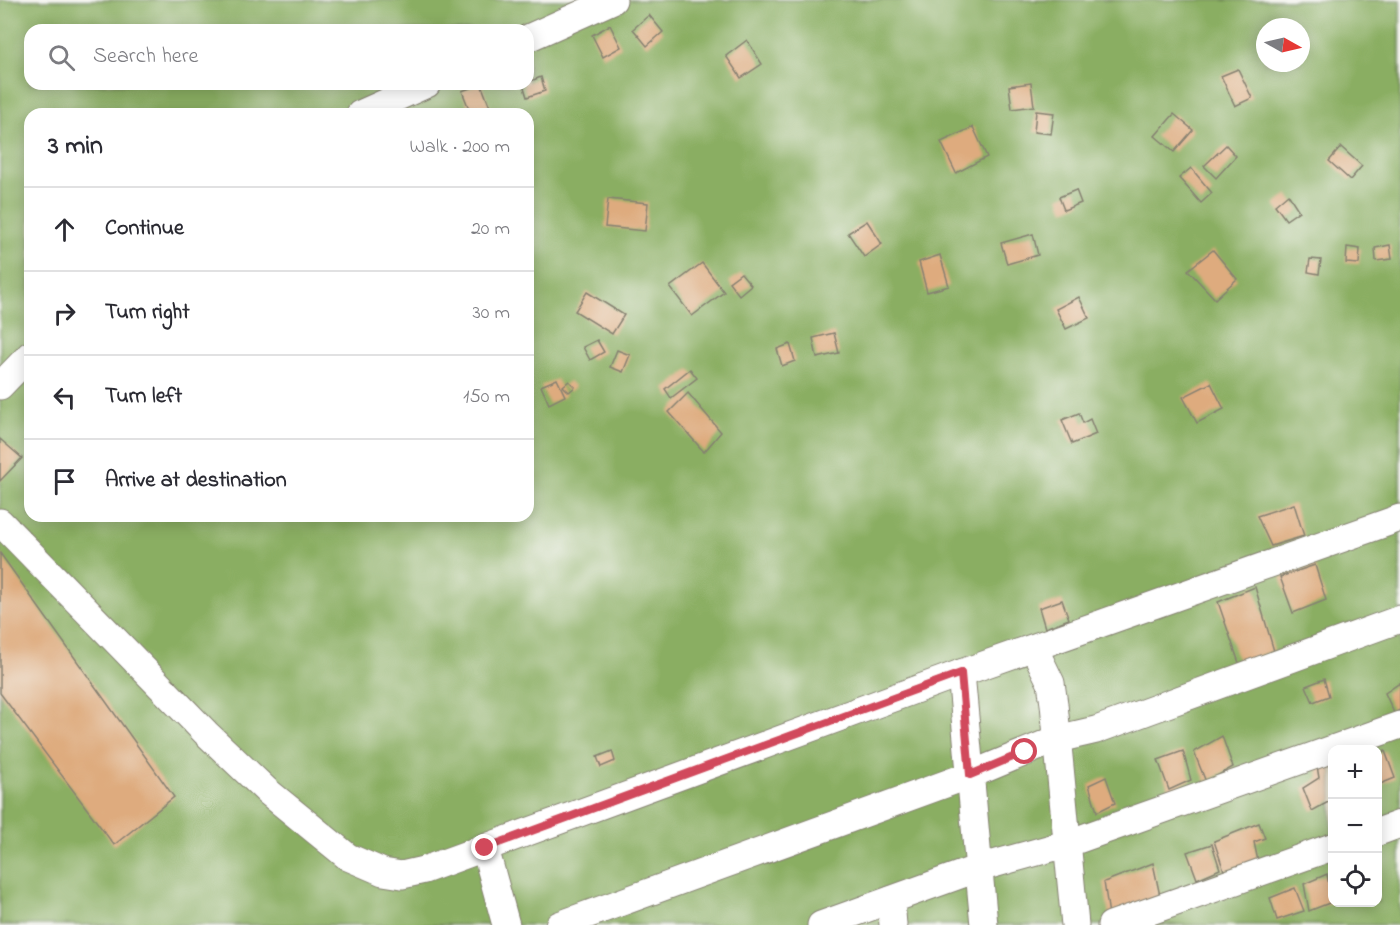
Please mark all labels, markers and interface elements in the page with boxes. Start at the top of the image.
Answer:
north arrow [1256,18,1310,72]
search box [24,24,534,90]
icon: search [45,41,78,74]
text: Search here [93,41,198,73]
text: 3 min [48,128,103,166]
text: Walk · 200 m [410,133,510,162]
icon: ahead [48,213,81,246]
text: Continue [105,213,184,245]
text: 20 m [471,215,510,244]
icon: right [48,297,81,330]
text: Turn right [105,297,190,329]
text: 30 m [473,299,510,328]
icon: left [48,381,81,414]
text: Turn left [105,381,182,413]
text: 150 m [463,383,510,412]
icon: arrive [48,465,81,498]
text: Arrive at destination [105,465,287,497]
route start [1011,738,1037,764]
map controls [1328,745,1382,907]
button: + [1328,745,1382,799]
button: − [1328,799,1382,853]
route end [471,834,497,860]
button: locate [1328,853,1382,907]

